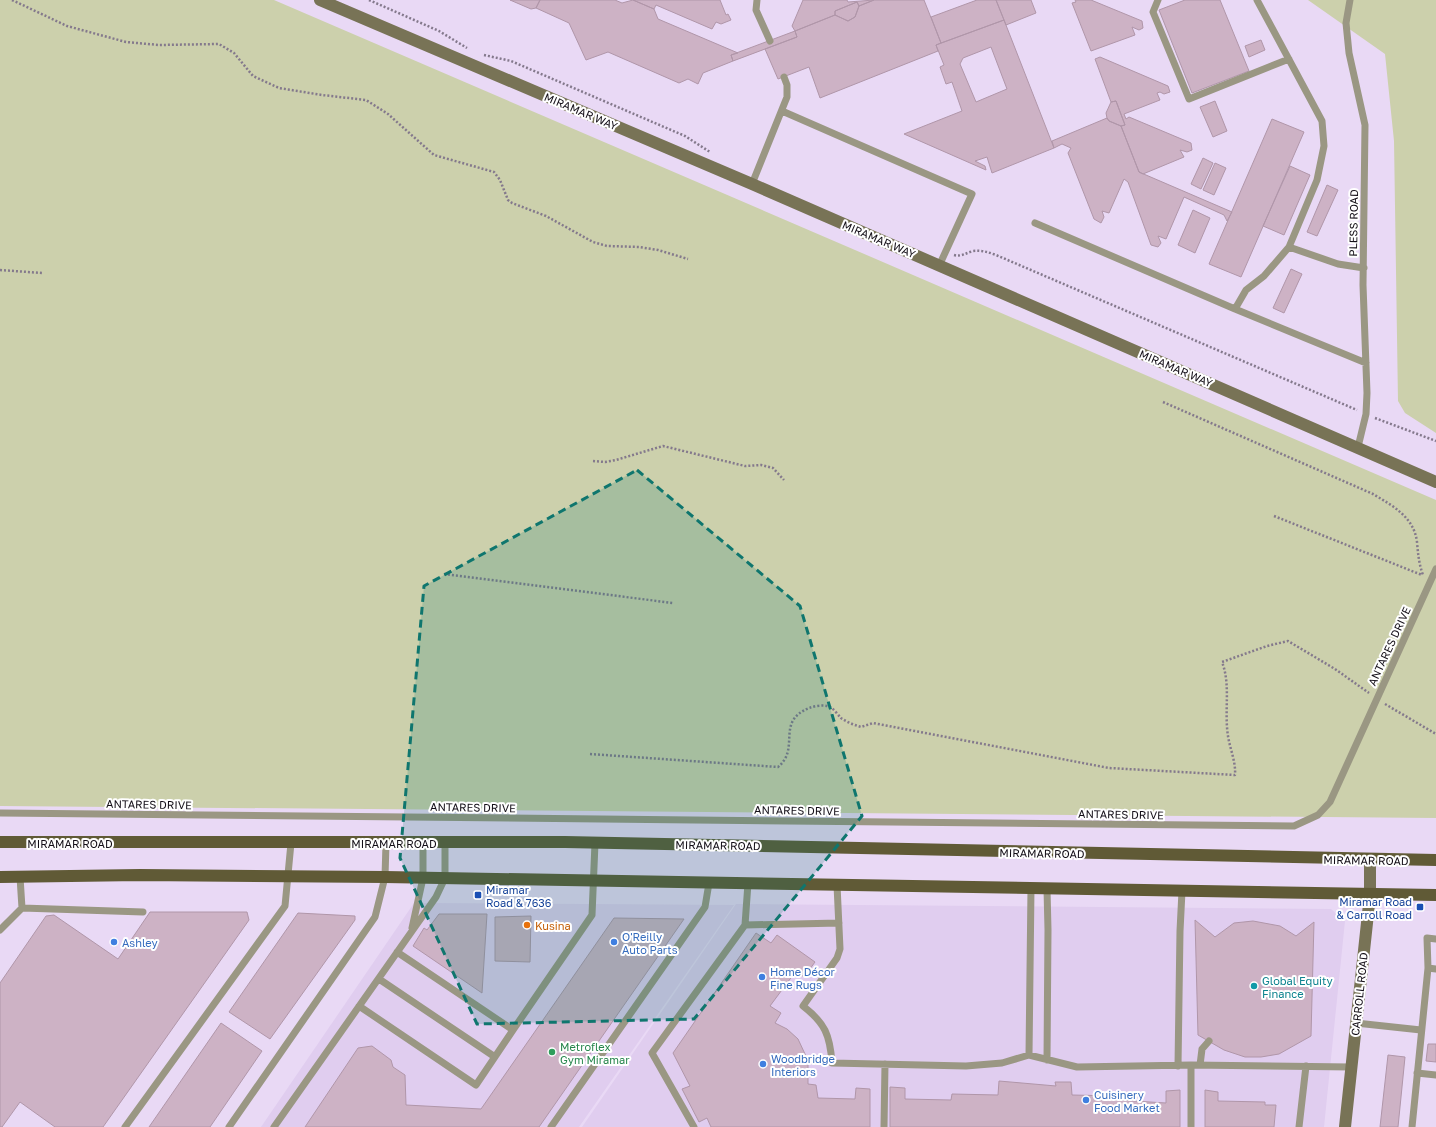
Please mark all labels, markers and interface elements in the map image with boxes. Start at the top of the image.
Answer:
street label: MIRAMAR WAY [543,90,619,132]
street label: PLESS ROAD [1346,189,1360,257]
street label: MIRAMAR WAY [841,218,917,260]
street label: MIRAMAR WAY [1138,347,1214,389]
street label: ANTARES DRIVE [1365,604,1413,688]
street label: ANTARES DRIVE [106,797,192,811]
street label: ANTARES DRIVE [430,800,516,814]
street label: ANTARES DRIVE [754,803,840,817]
street label: ANTARES DRIVE [1078,807,1164,821]
street label: MIRAMAR ROAD [27,837,113,850]
street label: MIRAMAR ROAD [351,837,437,850]
street label: MIRAMAR ROAD [675,838,761,852]
street label: MIRAMAR ROAD [999,846,1085,860]
street label: MIRAMAR ROAD [1323,853,1409,867]
place label: Miramar Road & 7636 [486,883,552,909]
marker: Miramar Road & 7636 [473,890,483,900]
place label: Miramar Road & Carroll Road [1336,895,1412,921]
marker: Miramar Road & Carroll Road [1415,902,1425,912]
place label: Kusina [535,919,571,932]
marker: Kusina [522,920,532,930]
place label: O'Reilly Auto Parts [622,930,678,956]
place label: Ashley [122,936,158,949]
marker: Ashley [109,937,119,947]
marker: O'Reilly Auto Parts [609,937,619,947]
street label: CARROLL ROAD [1348,952,1370,1036]
place label: Home Décor Fine Rugs [770,965,835,991]
marker: Home Décor Fine Rugs [757,972,767,982]
place label: Global Equity Finance [1262,974,1333,1000]
marker: Global Equity Finance [1249,981,1259,991]
place label: Metroflex Gym Miramar [560,1040,630,1066]
marker: Metroflex Gym Miramar [547,1047,557,1057]
place label: Woodbridge Interiors [771,1052,835,1078]
marker: Woodbridge Interiors [758,1059,768,1069]
place label: Cuisinery Food Market [1094,1088,1160,1114]
marker: Cuisinery Food Market [1081,1095,1091,1105]

